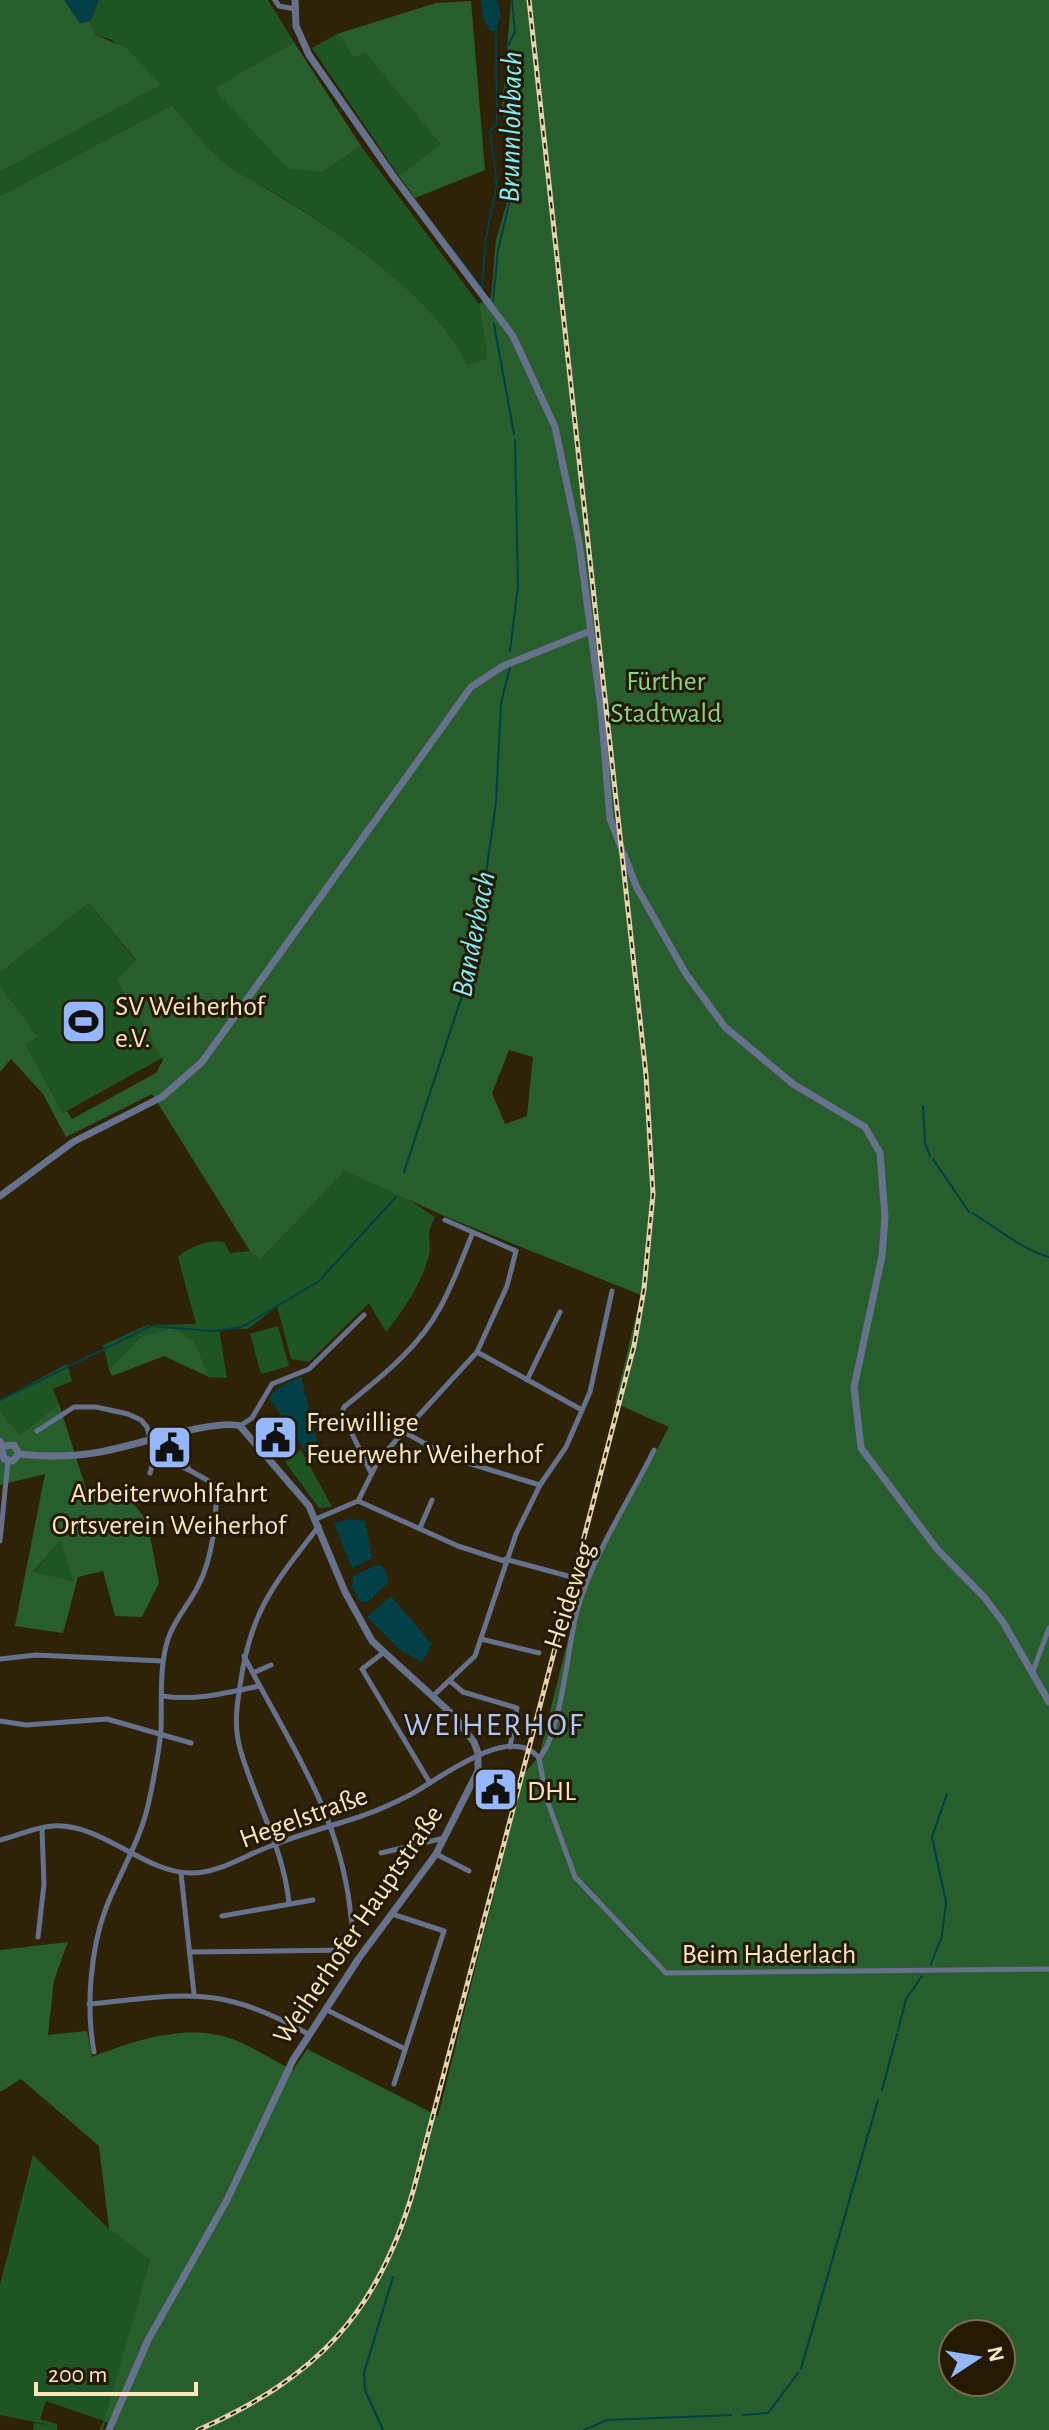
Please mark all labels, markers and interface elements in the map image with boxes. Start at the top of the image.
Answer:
water label: Brunnlohbach [495,51,527,203]
park label: Fürther Stadtwald [610,668,722,728]
water label: Banderbach [447,869,501,999]
place label: SV Weiherhof e.V. [115,993,266,1053]
sports icon: SV Weiherhof e.V. [60,997,108,1045]
place label: Freiwillige Feuerwehr Weiherhof [306,1409,544,1469]
public building icon: Freiwillige Feuerwehr Weiherhof [251,1413,299,1461]
public building icon: Arbeiterwohlfahrt Ortsverein Weiherhof [145,1423,193,1471]
place label: Arbeiterwohlfahrt Ortsverein Weiherhof [52,1480,288,1540]
street label: Heideweg [540,1538,600,1652]
district label: WEIHERHOF [403,1709,585,1741]
public building icon: DHL [472,1766,520,1814]
place label: DHL [527,1778,576,1806]
street label: Hegelstraße [236,1782,371,1854]
street label: Weiherhofer Hauptstraße [269,1801,449,2049]
street label: Beim Haderlach [682,1941,856,1969]
north arrow [937,2318,1017,2398]
text: N [983,2344,1008,2364]
scale bar [36,2346,196,2396]
text: 200 m [48,2363,107,2387]

